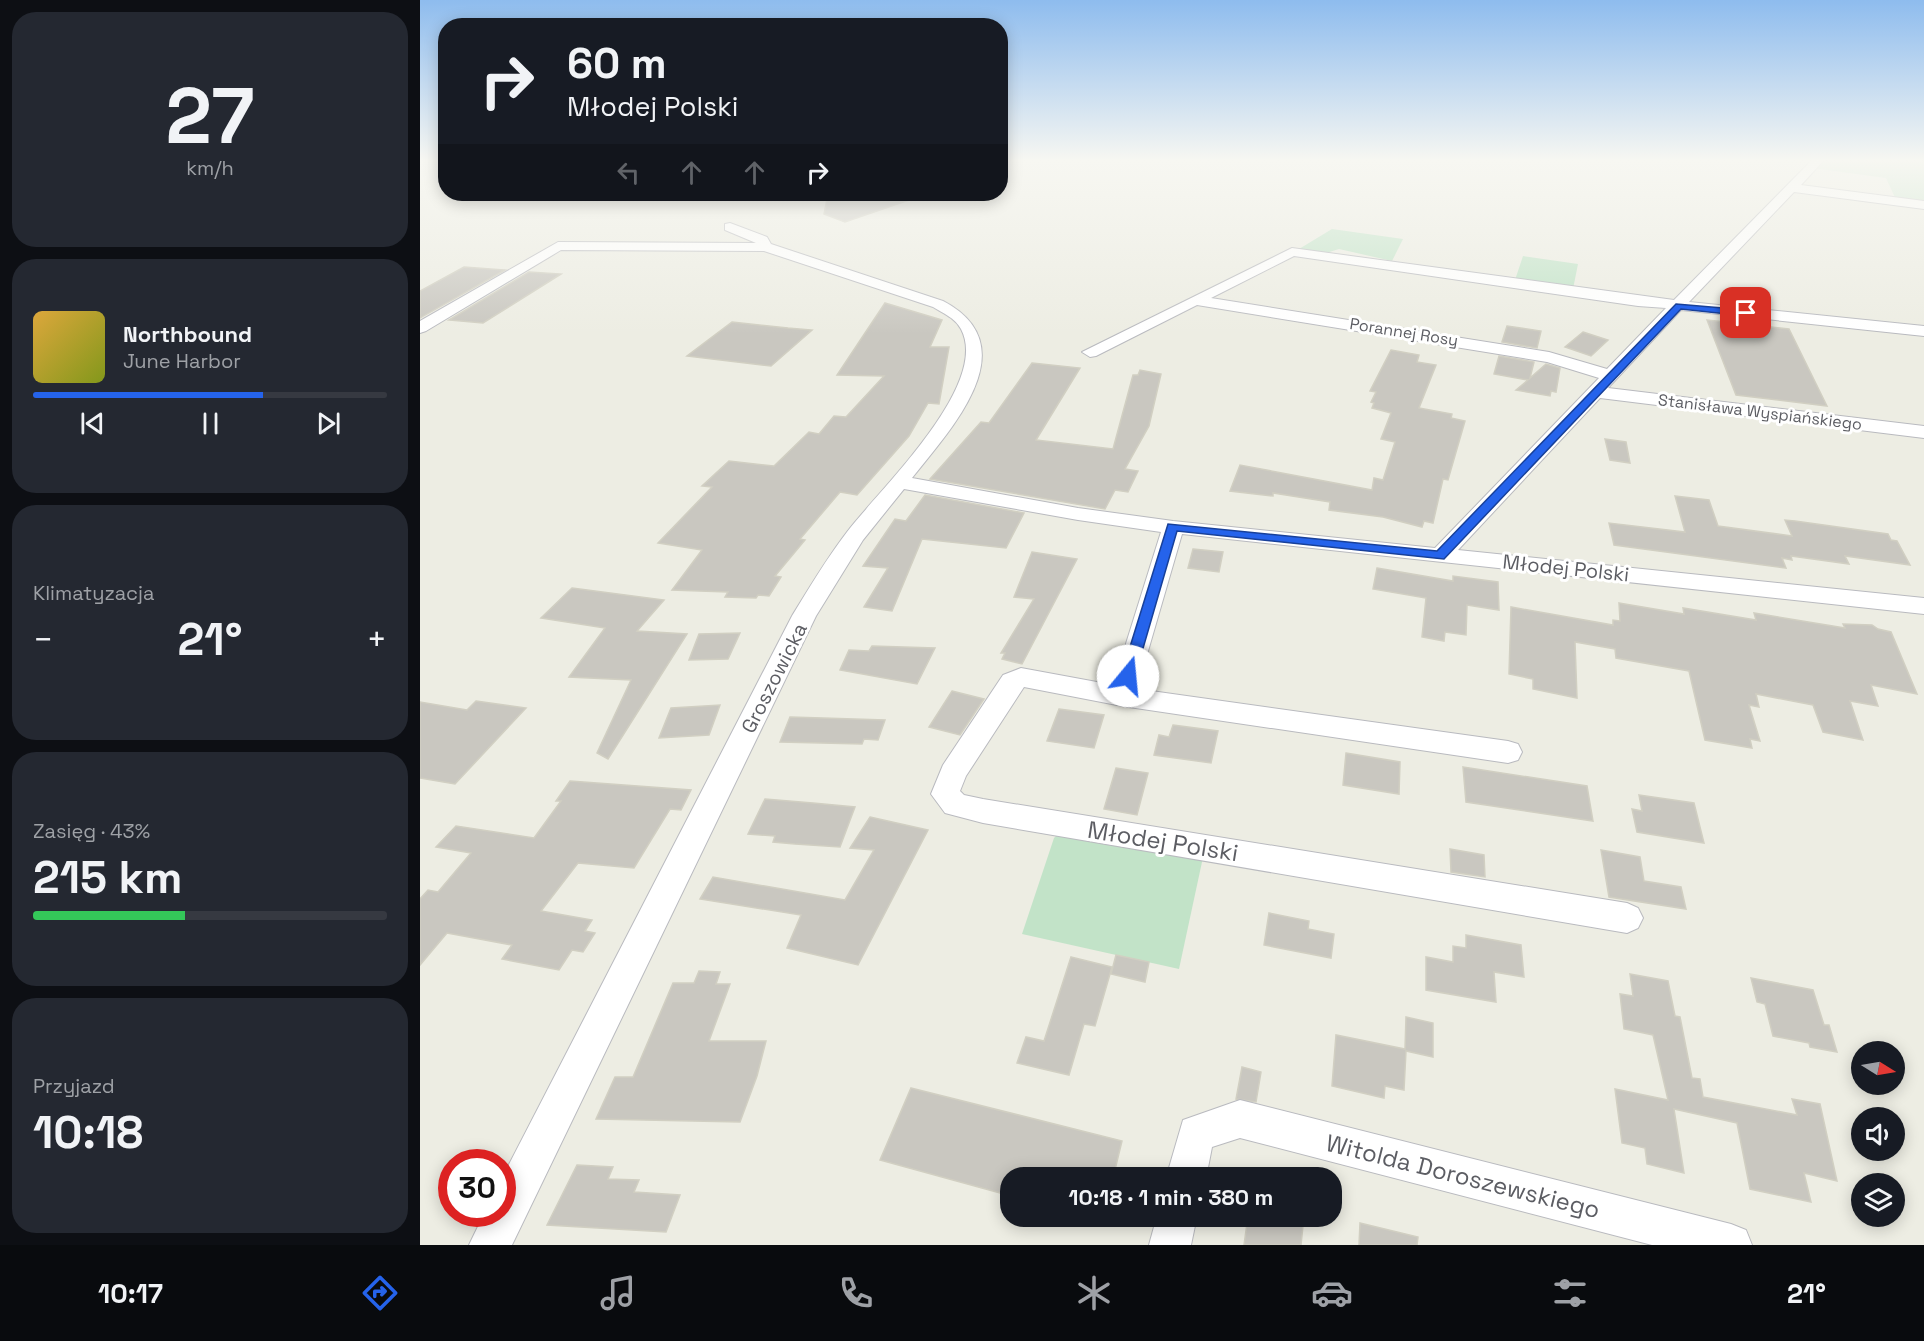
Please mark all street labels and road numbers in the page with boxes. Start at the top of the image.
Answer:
street label: Porannej Rosy [1348,313,1460,351]
street label: Stanisława Wyspiańskiego [1657,389,1863,435]
street label: Młodej Polski [1501,548,1631,588]
street label: Groszowicka [735,618,813,738]
street label: Młodej Polski [1085,814,1241,868]
street label: Witolda Doroszewskiego [1323,1127,1603,1225]

